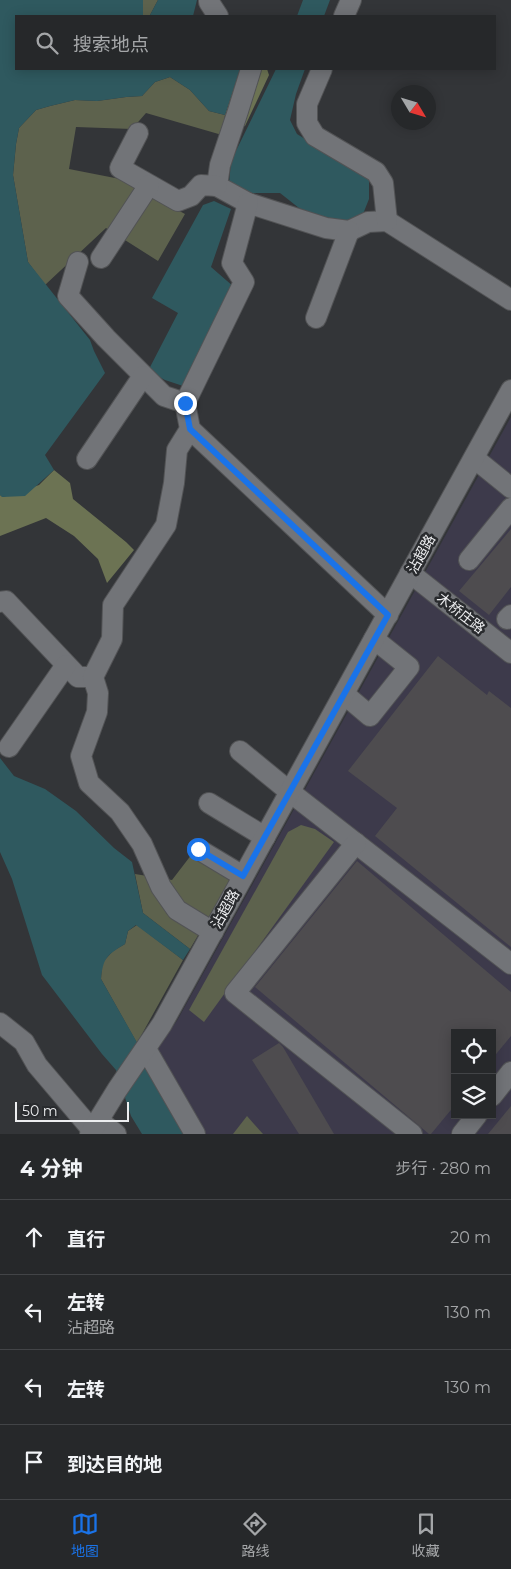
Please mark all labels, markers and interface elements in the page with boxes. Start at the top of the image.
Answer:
search box [15,15,496,70]
icon: search [33,29,61,57]
text: 搜索地点 [73,33,149,56]
north arrow [391,85,436,130]
route end [174,392,197,415]
street label: 沾超路 [403,531,439,577]
street label: 木桥庄路 [433,589,489,637]
route start [187,838,210,861]
street label: 沾超路 [207,886,243,932]
map controls [451,1029,496,1119]
button: locate [451,1029,496,1074]
button: layers [451,1074,496,1119]
scale bar [15,1099,129,1122]
text: 50 m [22,1102,58,1120]
text: 4 分钟 [20,1156,82,1181]
text: 步行 · 280 m [396,1159,491,1178]
icon: ahead [20,1223,48,1251]
text: 直行 [67,1228,105,1251]
text: 20 m [450,1228,491,1247]
text: 左转 [67,1291,105,1314]
icon: left [20,1298,48,1326]
text: 130 m [444,1303,491,1322]
text: 沾超路 [67,1318,115,1337]
icon: left [20,1373,48,1401]
text: 左转 [67,1378,105,1401]
text: 130 m [444,1378,491,1397]
icon: arrive [20,1448,48,1476]
text: 到达目的地 [67,1453,162,1476]
tab: 地图 [71,1510,99,1560]
tab: 路线 [241,1510,269,1560]
tab: 收藏 [412,1510,440,1560]

